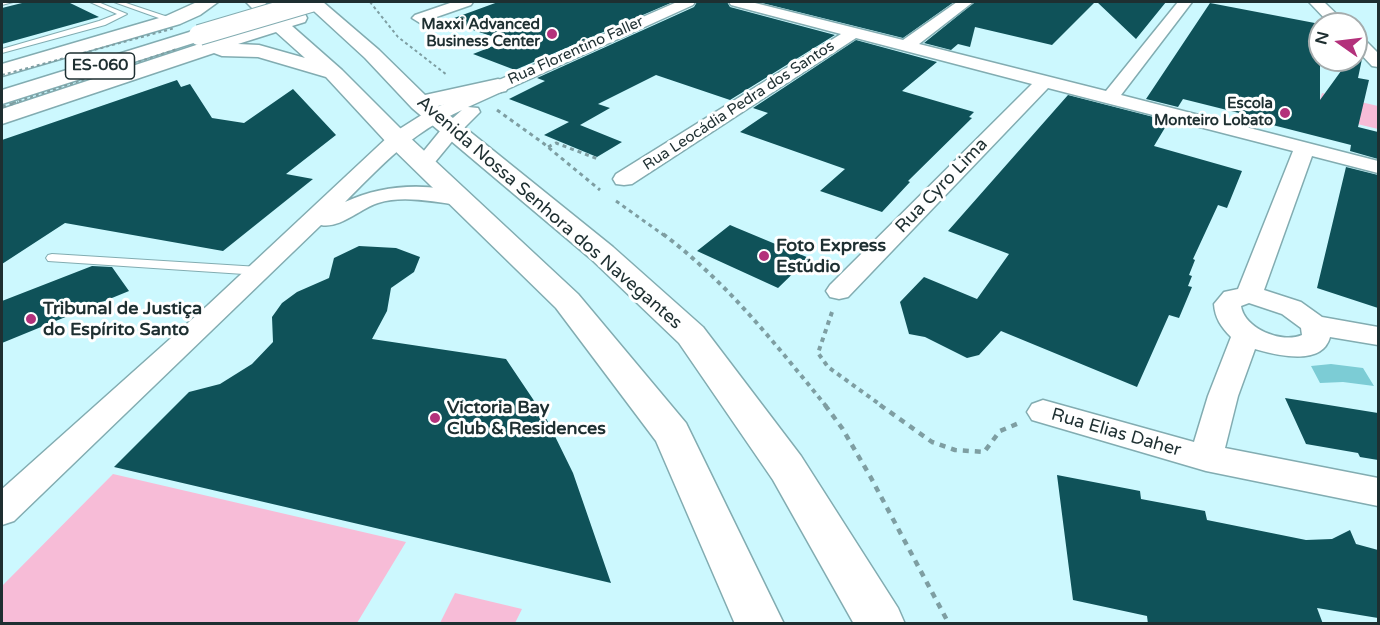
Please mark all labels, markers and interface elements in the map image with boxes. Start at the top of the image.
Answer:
north arrow [1308,12,1368,72]
street label: Rua Florentino Faller [505,13,647,89]
place label: Maxxi Advanced Business Center [421,16,540,51]
marker: Maxxi Advanced Business Center [545,27,559,41]
text: N [1311,29,1334,47]
street label: Rua Leocádia Pedra dos Santos [640,37,838,175]
road number: ES-060 [66,53,134,79]
street label: Avenida Nossa Senhora dos Navegantes [412,92,686,334]
place label: Escola Monteiro Lobato [1154,95,1273,130]
marker: Escola Monteiro Lobato [1278,106,1292,120]
street label: Rua Cyro Lima [891,134,993,238]
place label: Foto Express Estúdio [776,235,886,278]
marker: Foto Express Estúdio [757,249,771,263]
place label: Tribunal de Justiça do Espírito Santo [43,298,202,340]
marker: Tribunal de Justiça do Espírito Santo [24,312,38,326]
place label: Victoria Bay Club & Residences [447,397,606,440]
street label: Rua Elias Daher [1049,404,1183,462]
marker: Victoria Bay Club & Residences [428,411,442,425]

